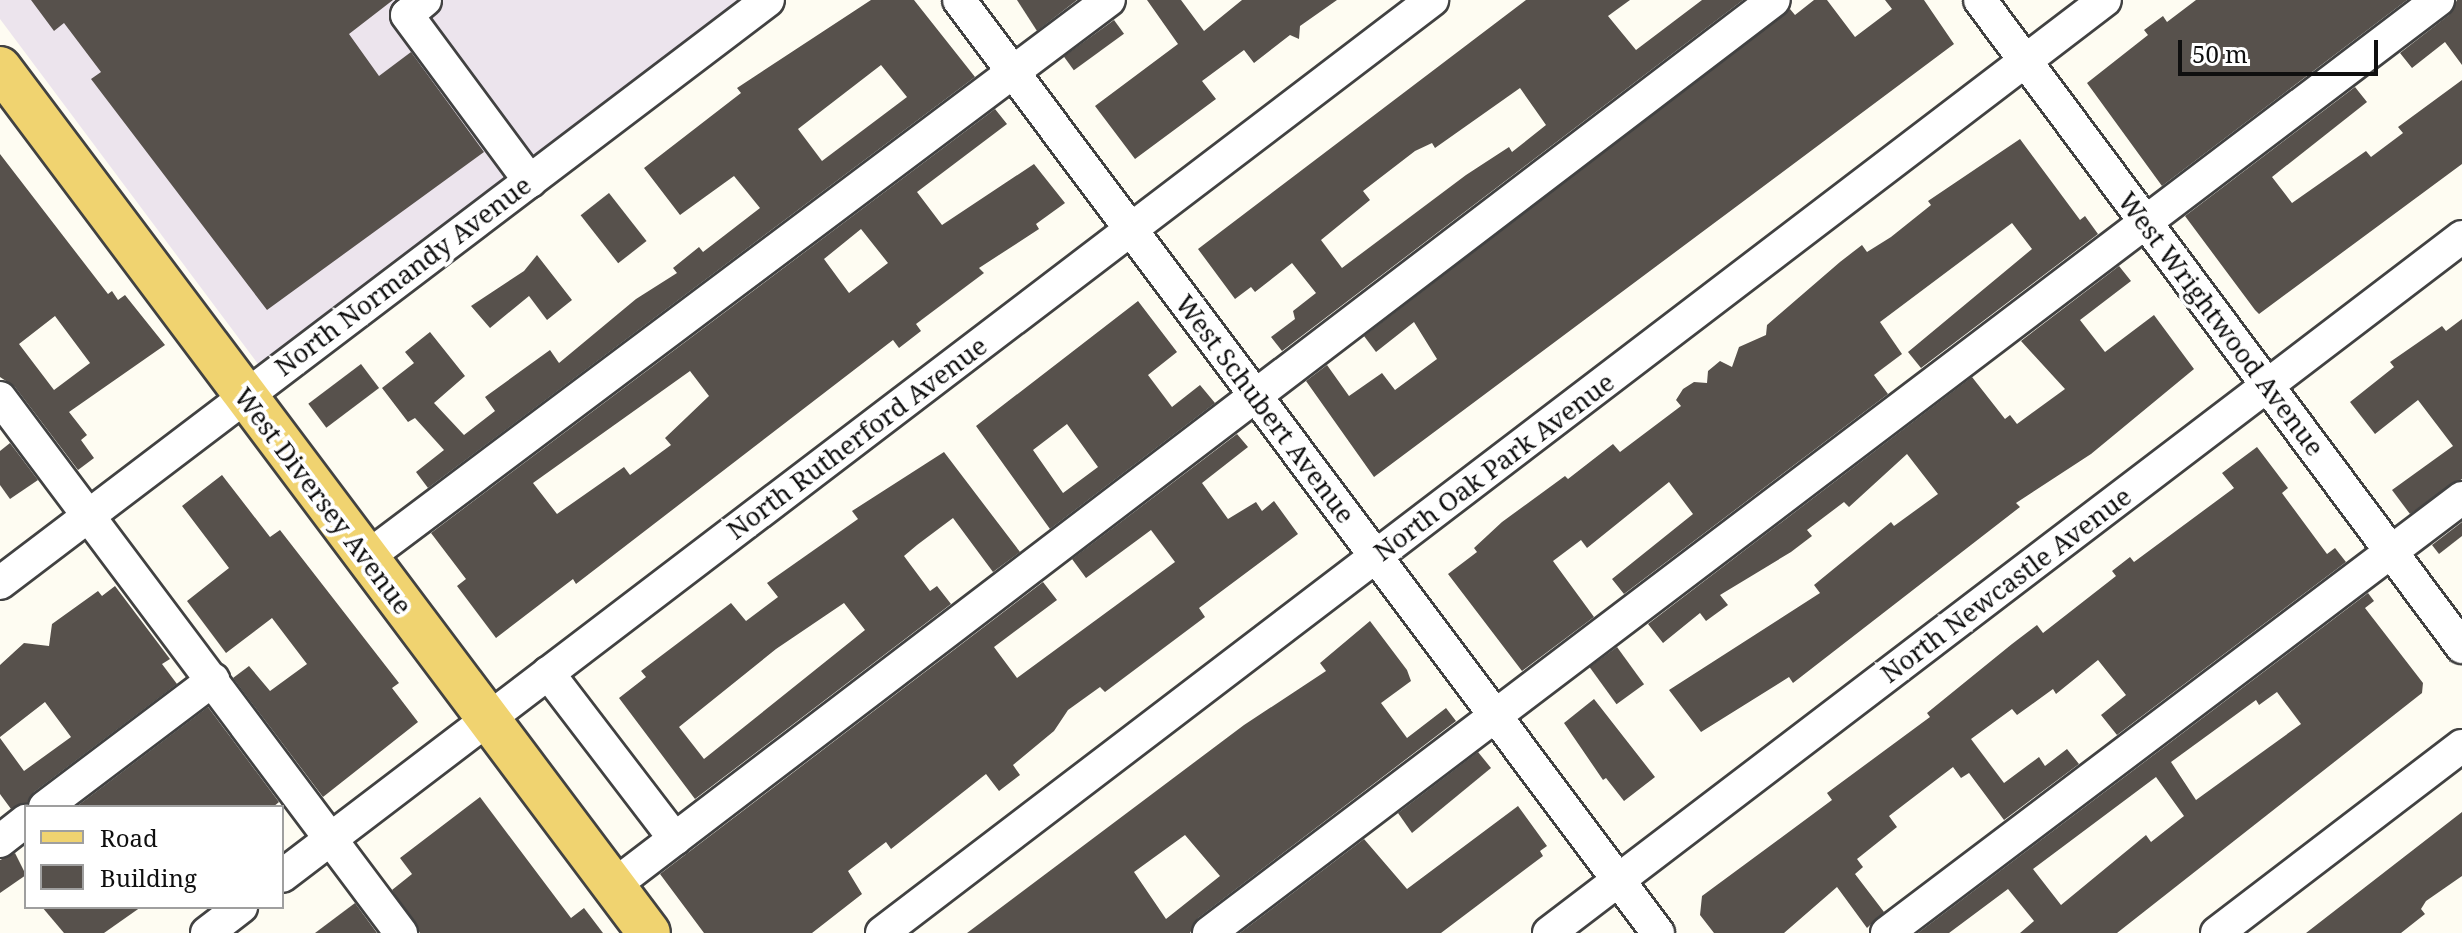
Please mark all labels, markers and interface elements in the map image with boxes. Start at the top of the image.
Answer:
scale bar [2182,24,2382,74]
text: 50 m [2192,37,2248,70]
street label: North Normandy Avenue [269,169,537,383]
street label: West Wrightwood Avenue [2111,186,2331,462]
street label: West Schubert Avenue [1169,289,1361,529]
street label: North Rutherford Avenue [721,330,993,546]
street label: North Oak Park Avenue [1368,366,1620,568]
street label: West Diversey Avenue [228,382,418,620]
street label: North Newcastle Avenue [1875,481,2137,689]
legend [24,805,284,909]
text: Road [100,821,158,854]
text: Building [100,861,197,894]

